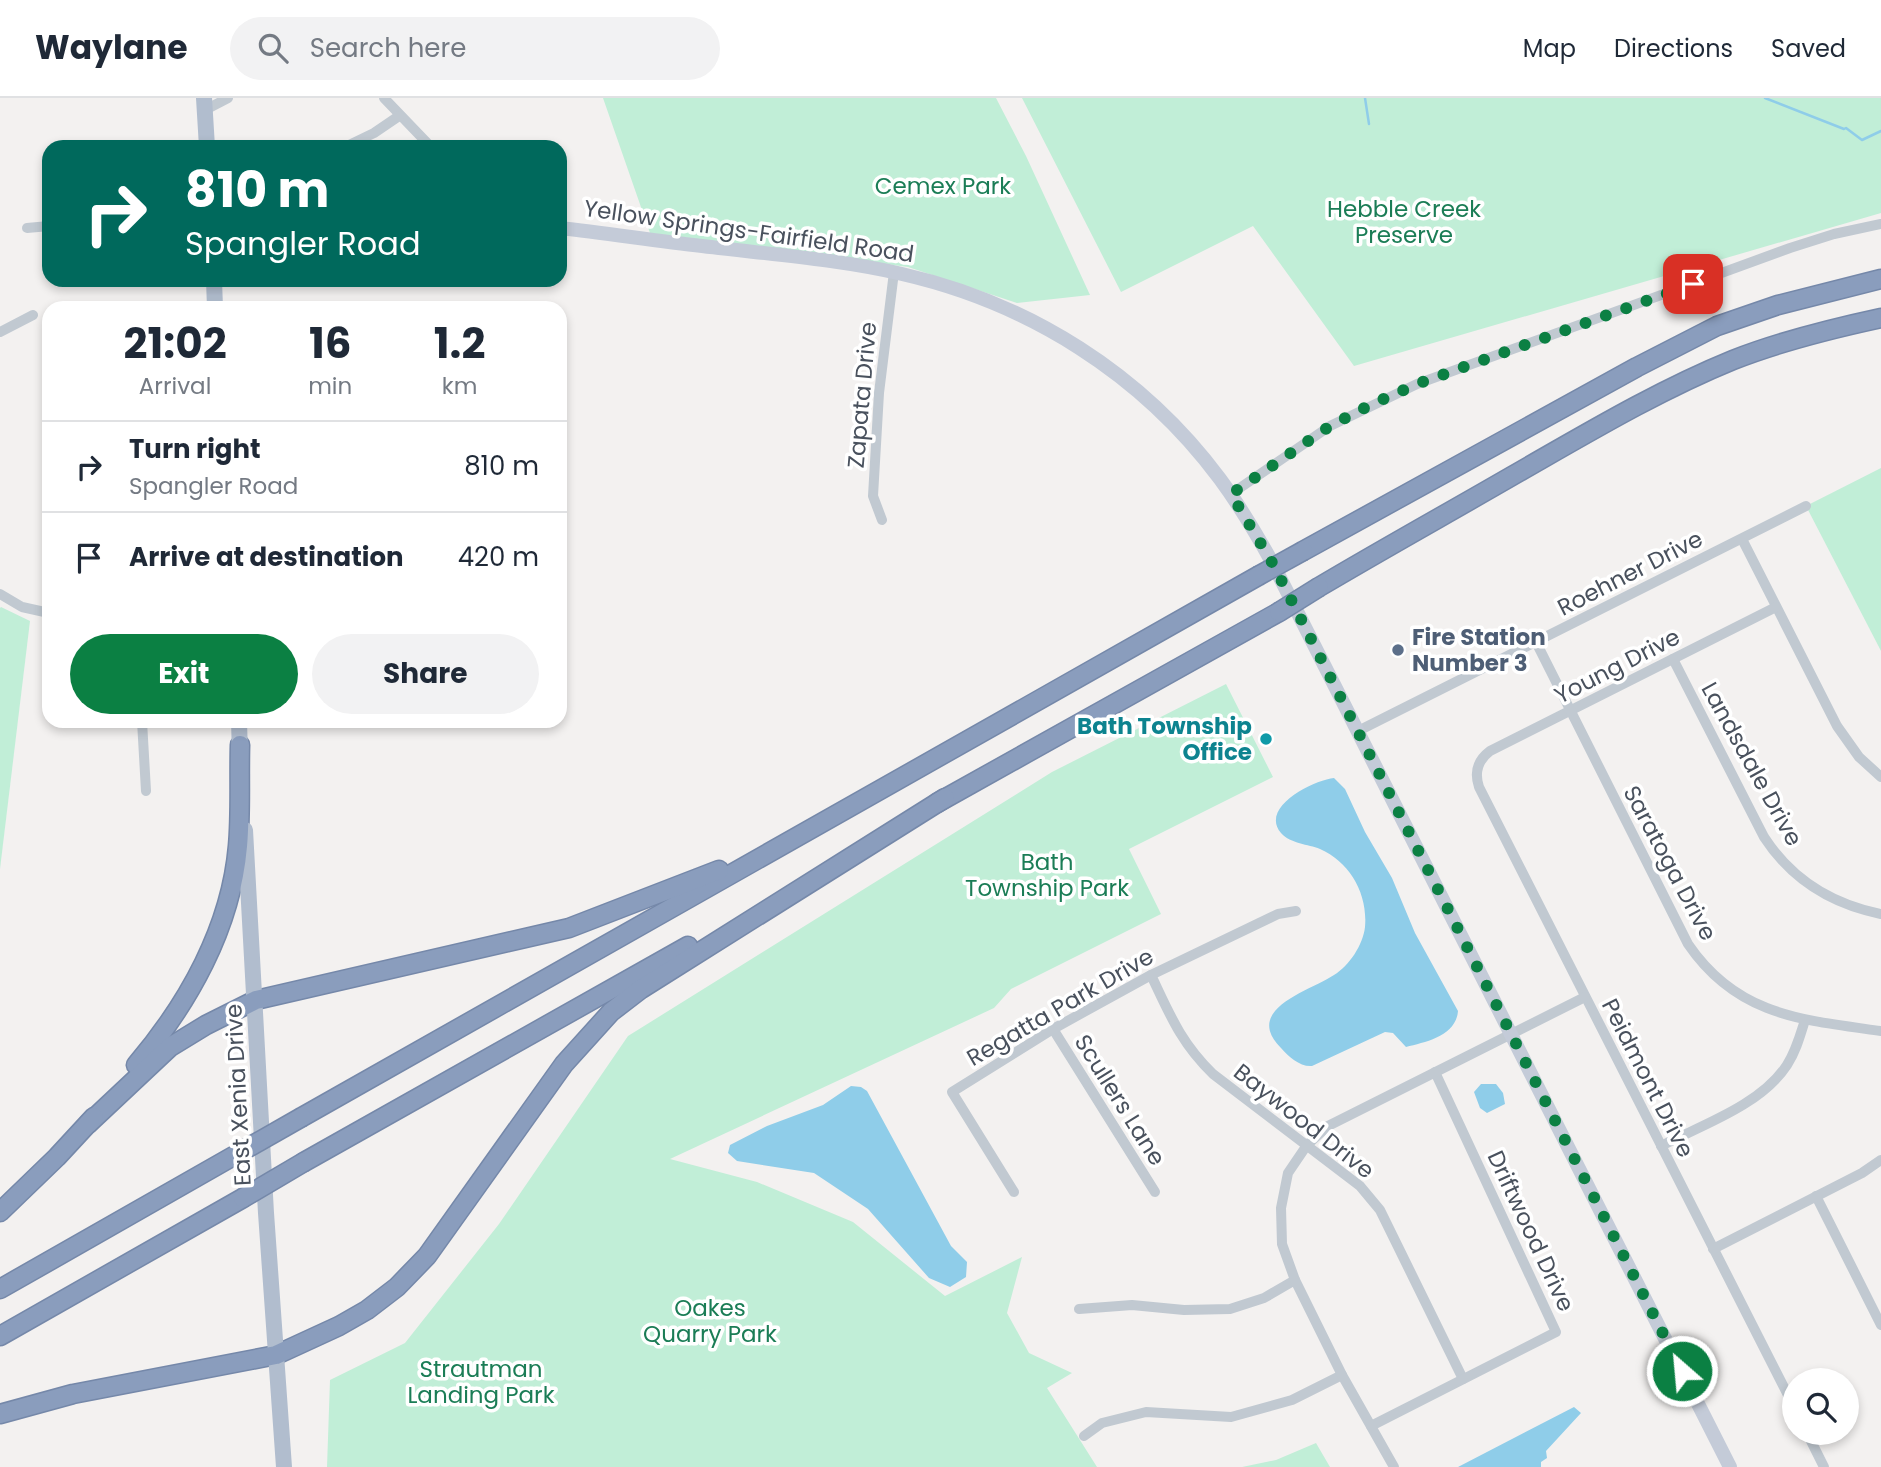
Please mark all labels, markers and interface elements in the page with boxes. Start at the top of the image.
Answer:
search box [230,17,720,80]
text: Waylane [35,24,188,71]
icon: search [254,29,292,67]
text: Search here [310,30,466,66]
text: Map [1523,32,1576,65]
text: Directions [1614,32,1733,65]
text: Saved [1771,32,1846,65]
text: 810 m [185,156,329,224]
icon: right [70,168,161,259]
park label: Cemex Park [875,170,1011,202]
street label: Yellow Springs-Fairfield Road [582,192,916,270]
park label: Hebble Creek Preserve [1327,193,1481,251]
text: Spangler Road [185,221,421,266]
pin [1663,254,1723,314]
icon: arrive [1674,265,1712,303]
text: 21:02 [124,314,227,373]
text: 16 [309,314,351,373]
text: 1.2 [434,314,485,373]
street label: Zapata Drive [840,320,884,470]
text: Arrival [139,370,211,402]
text: min [308,370,352,402]
text: km [442,370,477,402]
text: Turn right [129,431,261,467]
icon: right [70,448,108,486]
text: 810 m [464,448,539,484]
text: Spangler Road [129,470,298,502]
street label: Roehner Drive [1552,523,1708,623]
icon: arrive [70,539,108,577]
text: Arrive at destination [129,539,404,575]
text: 420 m [458,539,539,575]
place label: Fire Station Number 3 [1412,621,1546,679]
street label: Young Drive [1549,621,1685,711]
button: Exit [70,634,298,714]
button: Share [312,634,539,714]
marker: Fire Station Number 3 [1390,642,1406,658]
street label: Landsdale Drive [1694,676,1810,852]
place label: Bath Township Office [1077,710,1252,768]
marker: Bath Township Office [1258,731,1274,747]
street label: Saratoga Drive [1616,780,1724,946]
park label: Bath Township Park [965,846,1129,904]
street label: Regatta Park Drive [961,940,1159,1074]
street label: Peidmont Drive [1594,993,1702,1163]
street label: East Xenia Drive [217,1003,259,1187]
street label: Scullers Lane [1067,1028,1173,1172]
street label: Baywood Drive [1227,1056,1381,1186]
street label: Driftwood Drive [1480,1145,1582,1317]
park label: Oakes Quarry Park [643,1292,777,1350]
position arrow [1645,1334,1719,1408]
park label: Strautman Landing Park [407,1353,555,1411]
map controls [1782,1368,1859,1445]
button: search [1782,1368,1859,1445]

